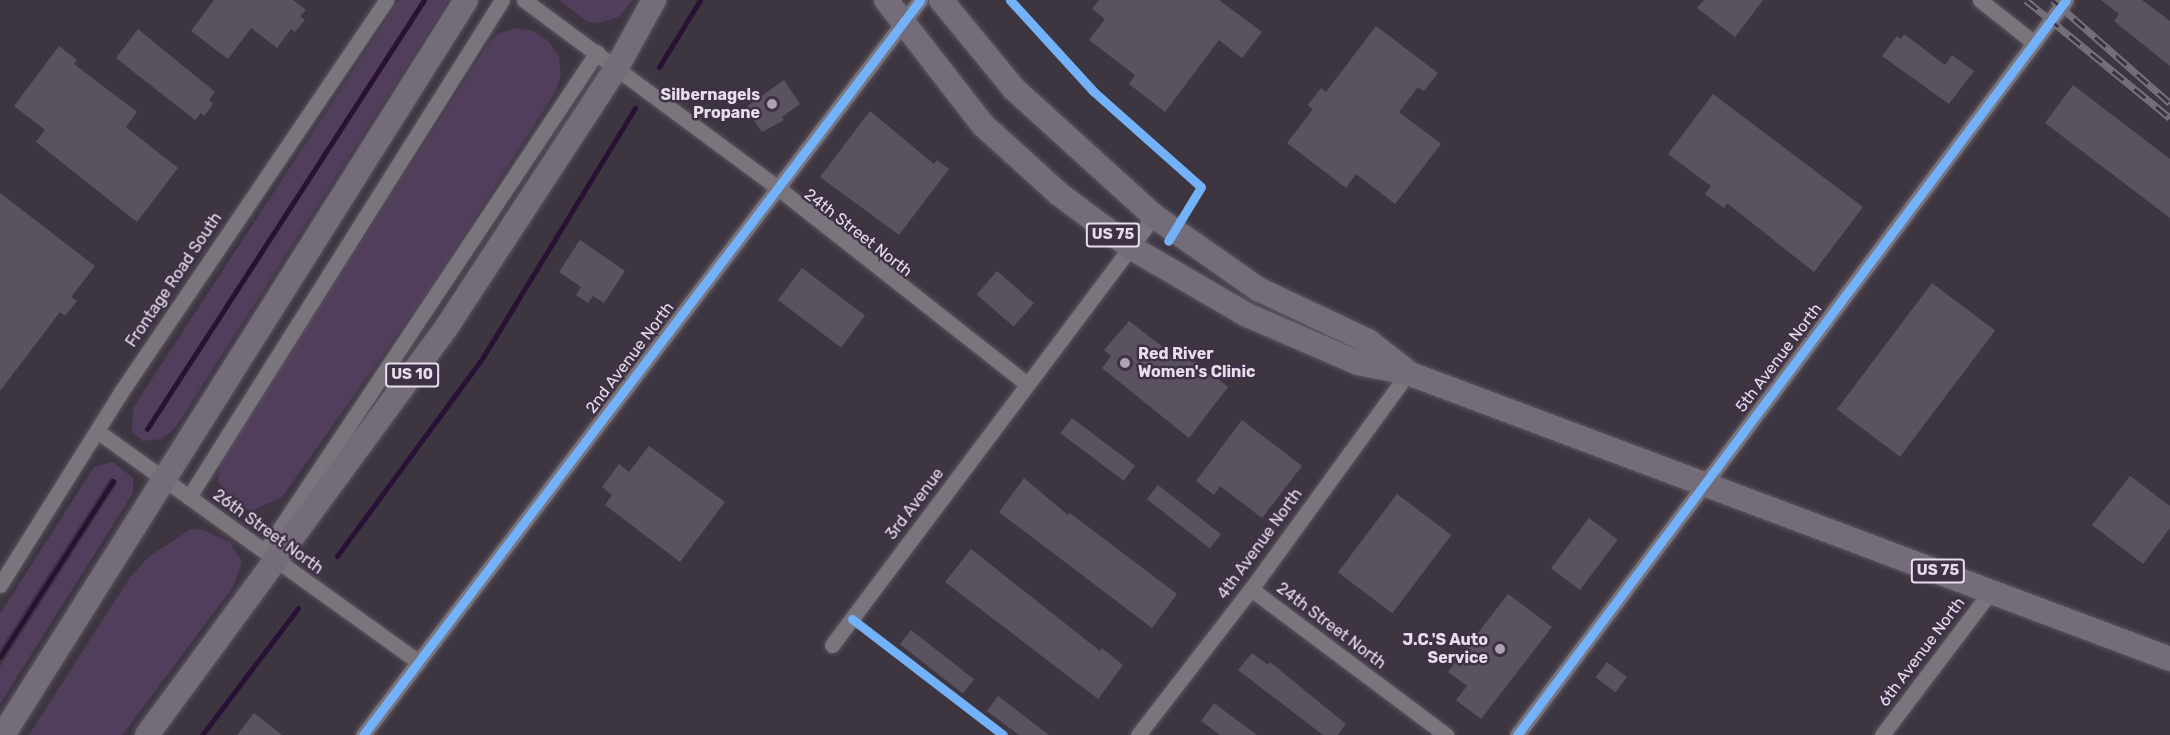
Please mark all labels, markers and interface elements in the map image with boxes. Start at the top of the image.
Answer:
place label: Silbernagels Propane [661,85,760,123]
marker: Silbernagels Propane [765,97,779,111]
street label: 24th Street North [800,185,916,281]
street label: Frontage Road South [122,209,226,351]
road number: US 75 [1084,223,1142,247]
street label: 2nd Avenue North [582,298,678,418]
street label: 5th Avenue North [1732,300,1826,416]
place label: Red River Women's Clinic [1138,344,1255,382]
marker: Red River Women's Clinic [1116,354,1134,372]
road number: US 10 [385,363,439,387]
street label: 3rd Avenue [882,464,948,544]
street label: 4th Avenue North [1213,485,1307,603]
street label: 26th Street North [209,486,327,578]
road number: US 75 [1910,559,1966,583]
street label: 24th Street North [1273,579,1389,673]
street label: 6th Avenue North [1875,594,1969,710]
place label: J.C.'S Auto Service [1402,630,1488,668]
marker: J.C.'S Auto Service [1493,642,1507,656]

